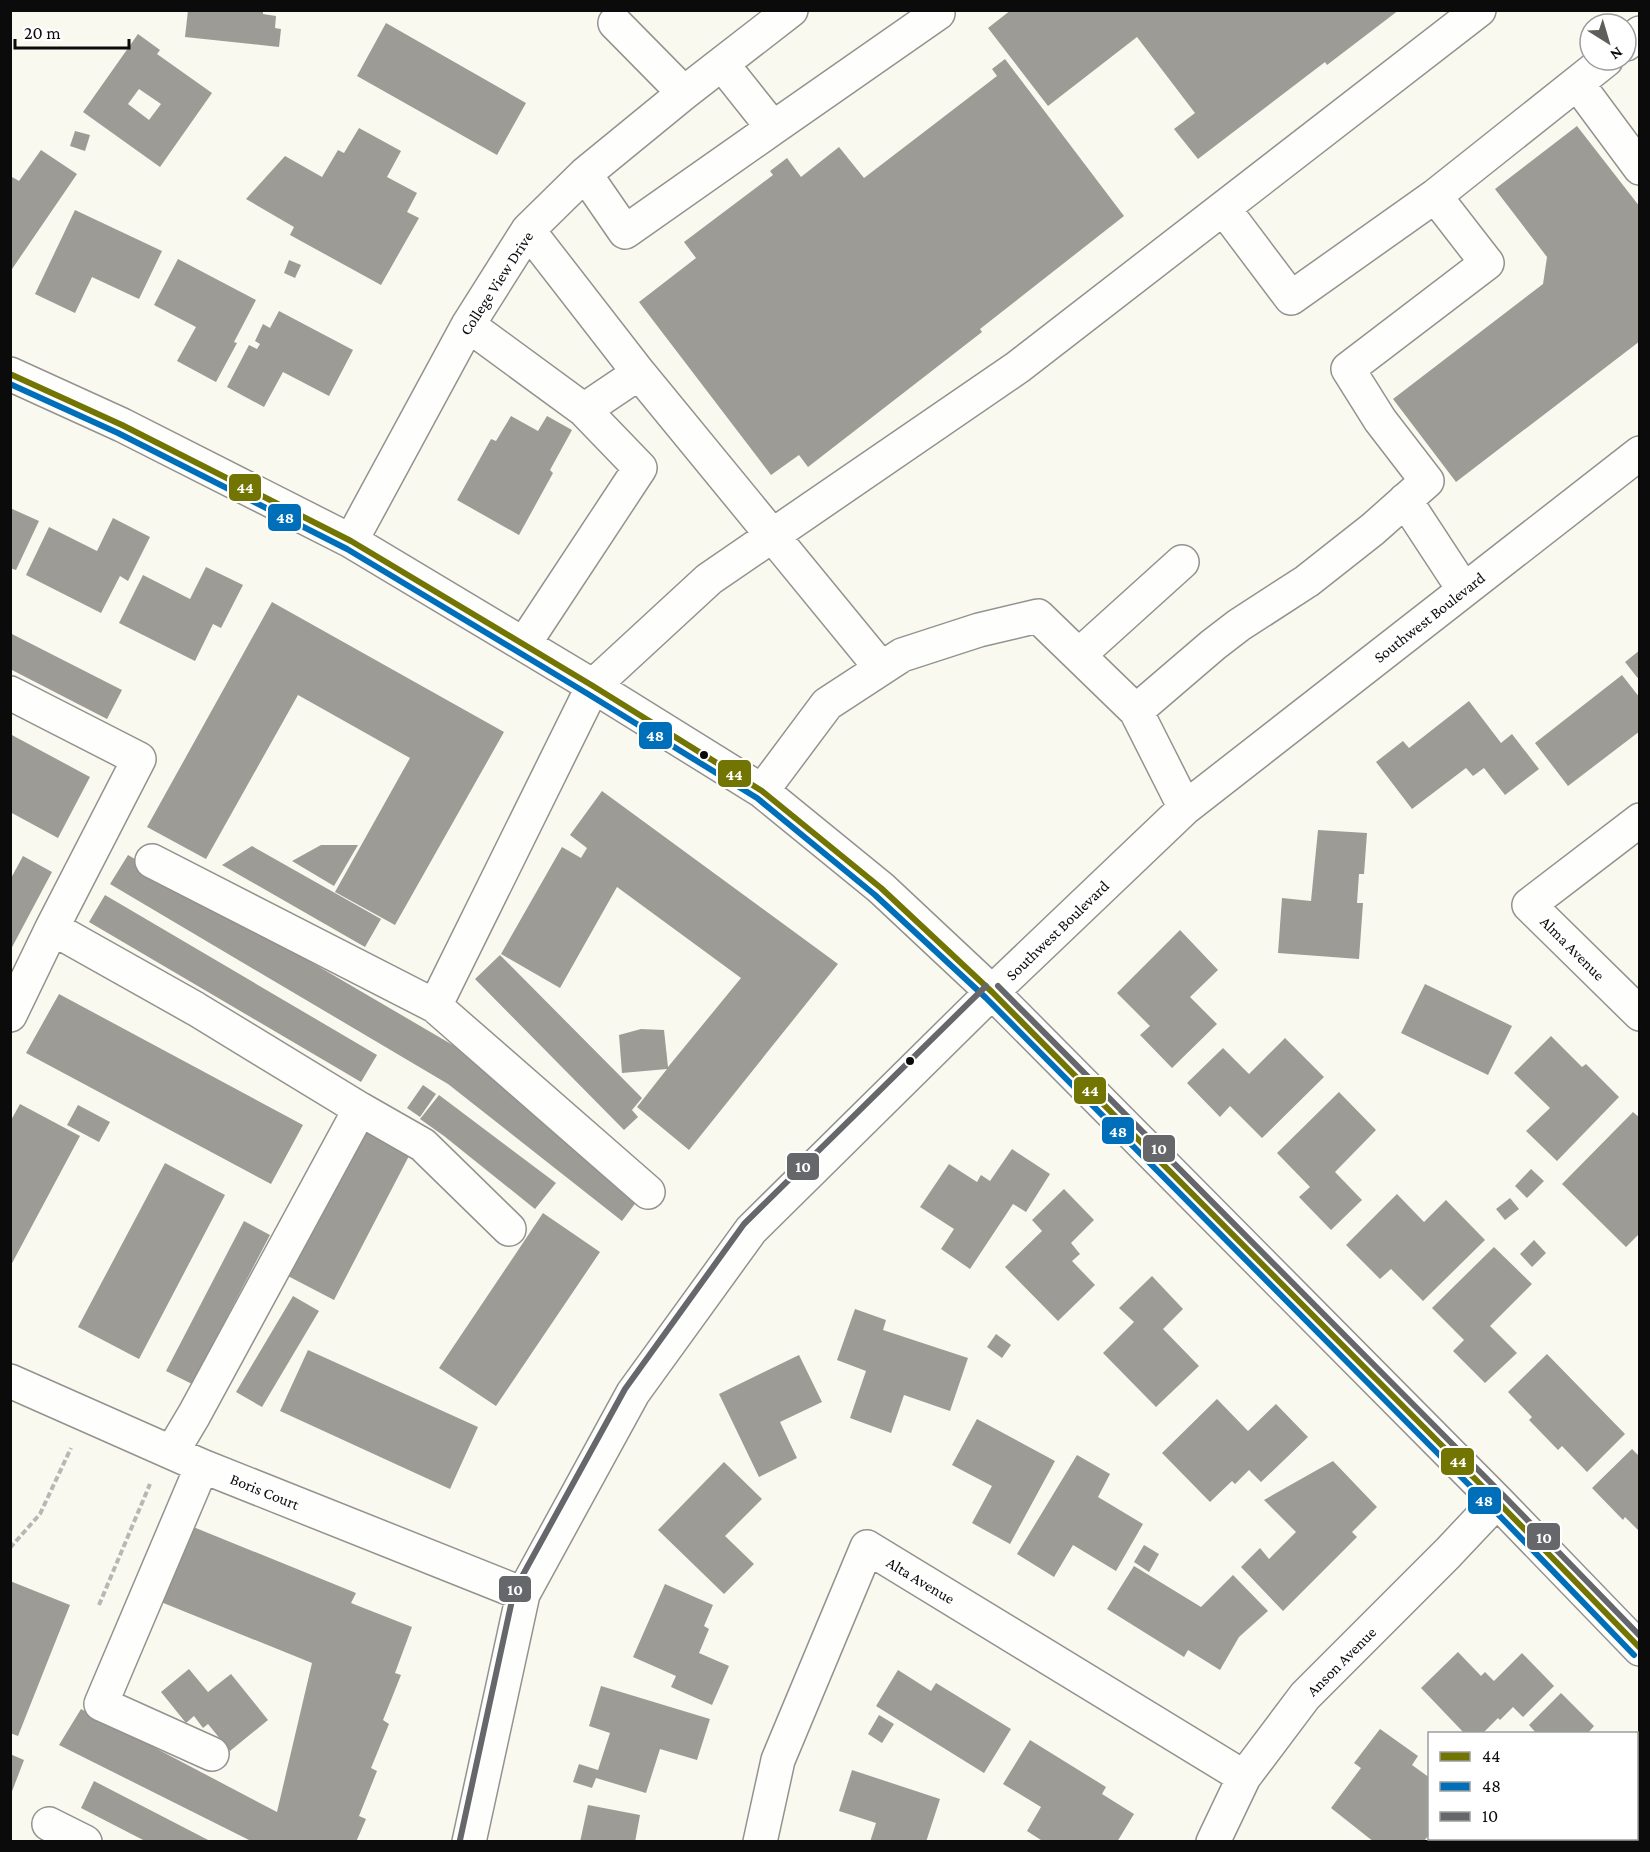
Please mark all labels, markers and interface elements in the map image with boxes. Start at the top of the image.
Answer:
scale bar [15,12,129,50]
north arrow [1578,12,1638,72]
text: 20 m [24,23,61,43]
text: N [1607,44,1626,64]
street label: College View Drive [457,228,537,339]
line badge: 44 [228,473,262,502]
text: 44 [236,479,254,496]
line badge: 48 [267,503,302,532]
text: 48 [276,509,294,526]
street label: Southwest Boulevard [1371,569,1489,666]
line badge: 48 [638,721,673,750]
text: 48 [646,727,664,744]
unlabelled marker [698,749,710,761]
line badge: 44 [717,759,752,788]
text: 44 [725,766,743,783]
street label: Southwest Boulevard [1003,877,1113,984]
street label: Alma Avenue [1537,913,1608,984]
unlabelled marker [904,1055,916,1067]
line badge: 44 [1073,1076,1107,1105]
text: 44 [1081,1082,1099,1099]
line badge: 48 [1101,1116,1135,1145]
text: 48 [1109,1123,1127,1140]
line badge: 10 [1142,1134,1176,1163]
text: 10 [1151,1140,1167,1157]
line badge: 10 [786,1152,820,1181]
text: 10 [795,1158,811,1175]
line badge: 44 [1440,1447,1475,1476]
text: 44 [1449,1453,1467,1470]
street label: Boris Court [228,1470,302,1513]
line badge: 48 [1467,1486,1502,1515]
text: 48 [1475,1492,1493,1509]
line badge: 10 [1526,1522,1561,1551]
text: 10 [1536,1529,1552,1546]
street label: Alta Avenue [884,1554,958,1607]
line badge: 10 [498,1575,532,1603]
text: 10 [507,1581,523,1598]
street label: Anson Avenue [1303,1623,1379,1699]
legend [1428,1732,1638,1840]
text: 44 [1482,1746,1500,1766]
text: 48 [1482,1776,1501,1796]
text: 10 [1482,1806,1498,1826]

